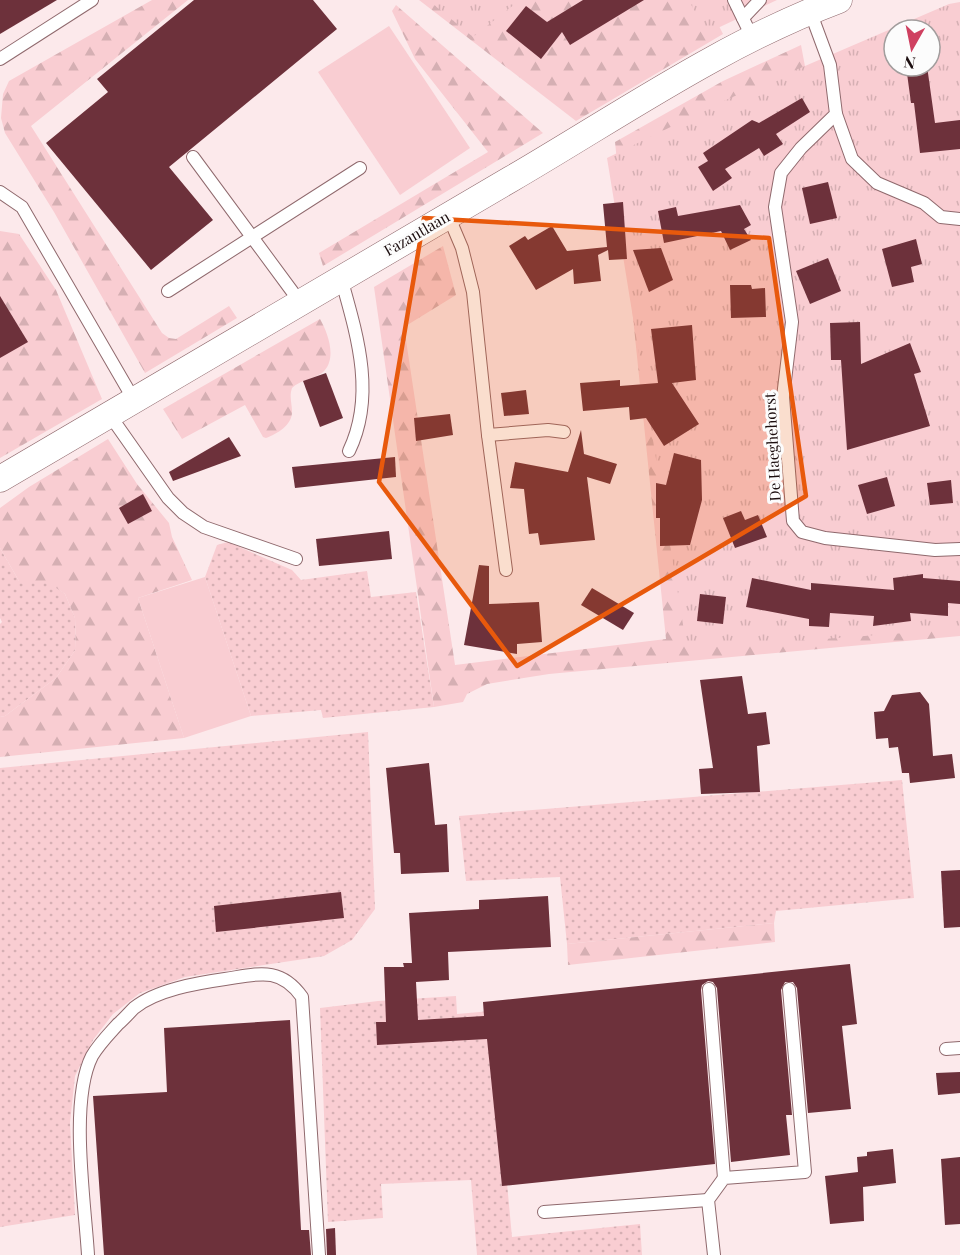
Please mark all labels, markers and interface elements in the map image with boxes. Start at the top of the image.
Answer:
north arrow [882,18,942,78]
text: N [902,52,917,75]
street label: Fazantlaan [380,206,453,260]
street label: De Haeghehorst [759,392,785,502]

